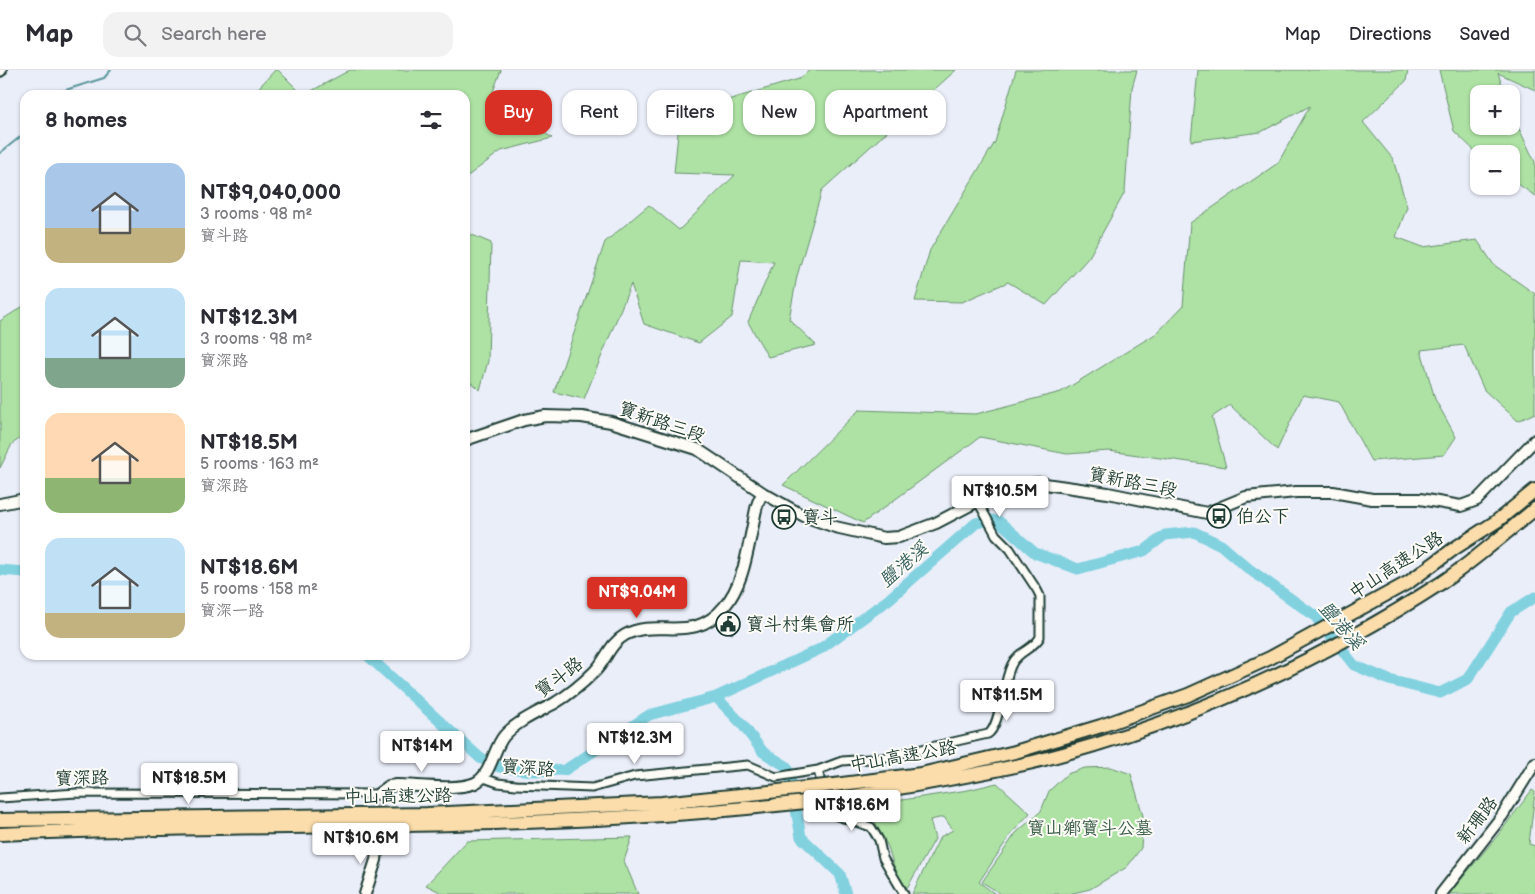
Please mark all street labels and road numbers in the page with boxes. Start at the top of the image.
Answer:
street label: 寶新路三段 [616,398,708,447]
street label: 寶新路三段 [1087,464,1179,501]
street label: 中山高速公路 [1345,527,1447,604]
street label: 寶斗路 [531,653,587,702]
street label: 中山高速公路 [848,737,958,776]
street label: 寶深路 [500,756,556,781]
street label: 寶深路 [55,768,109,789]
street label: 中山高速公路 [344,785,452,808]
street label: 新珊路 [1453,792,1502,848]

